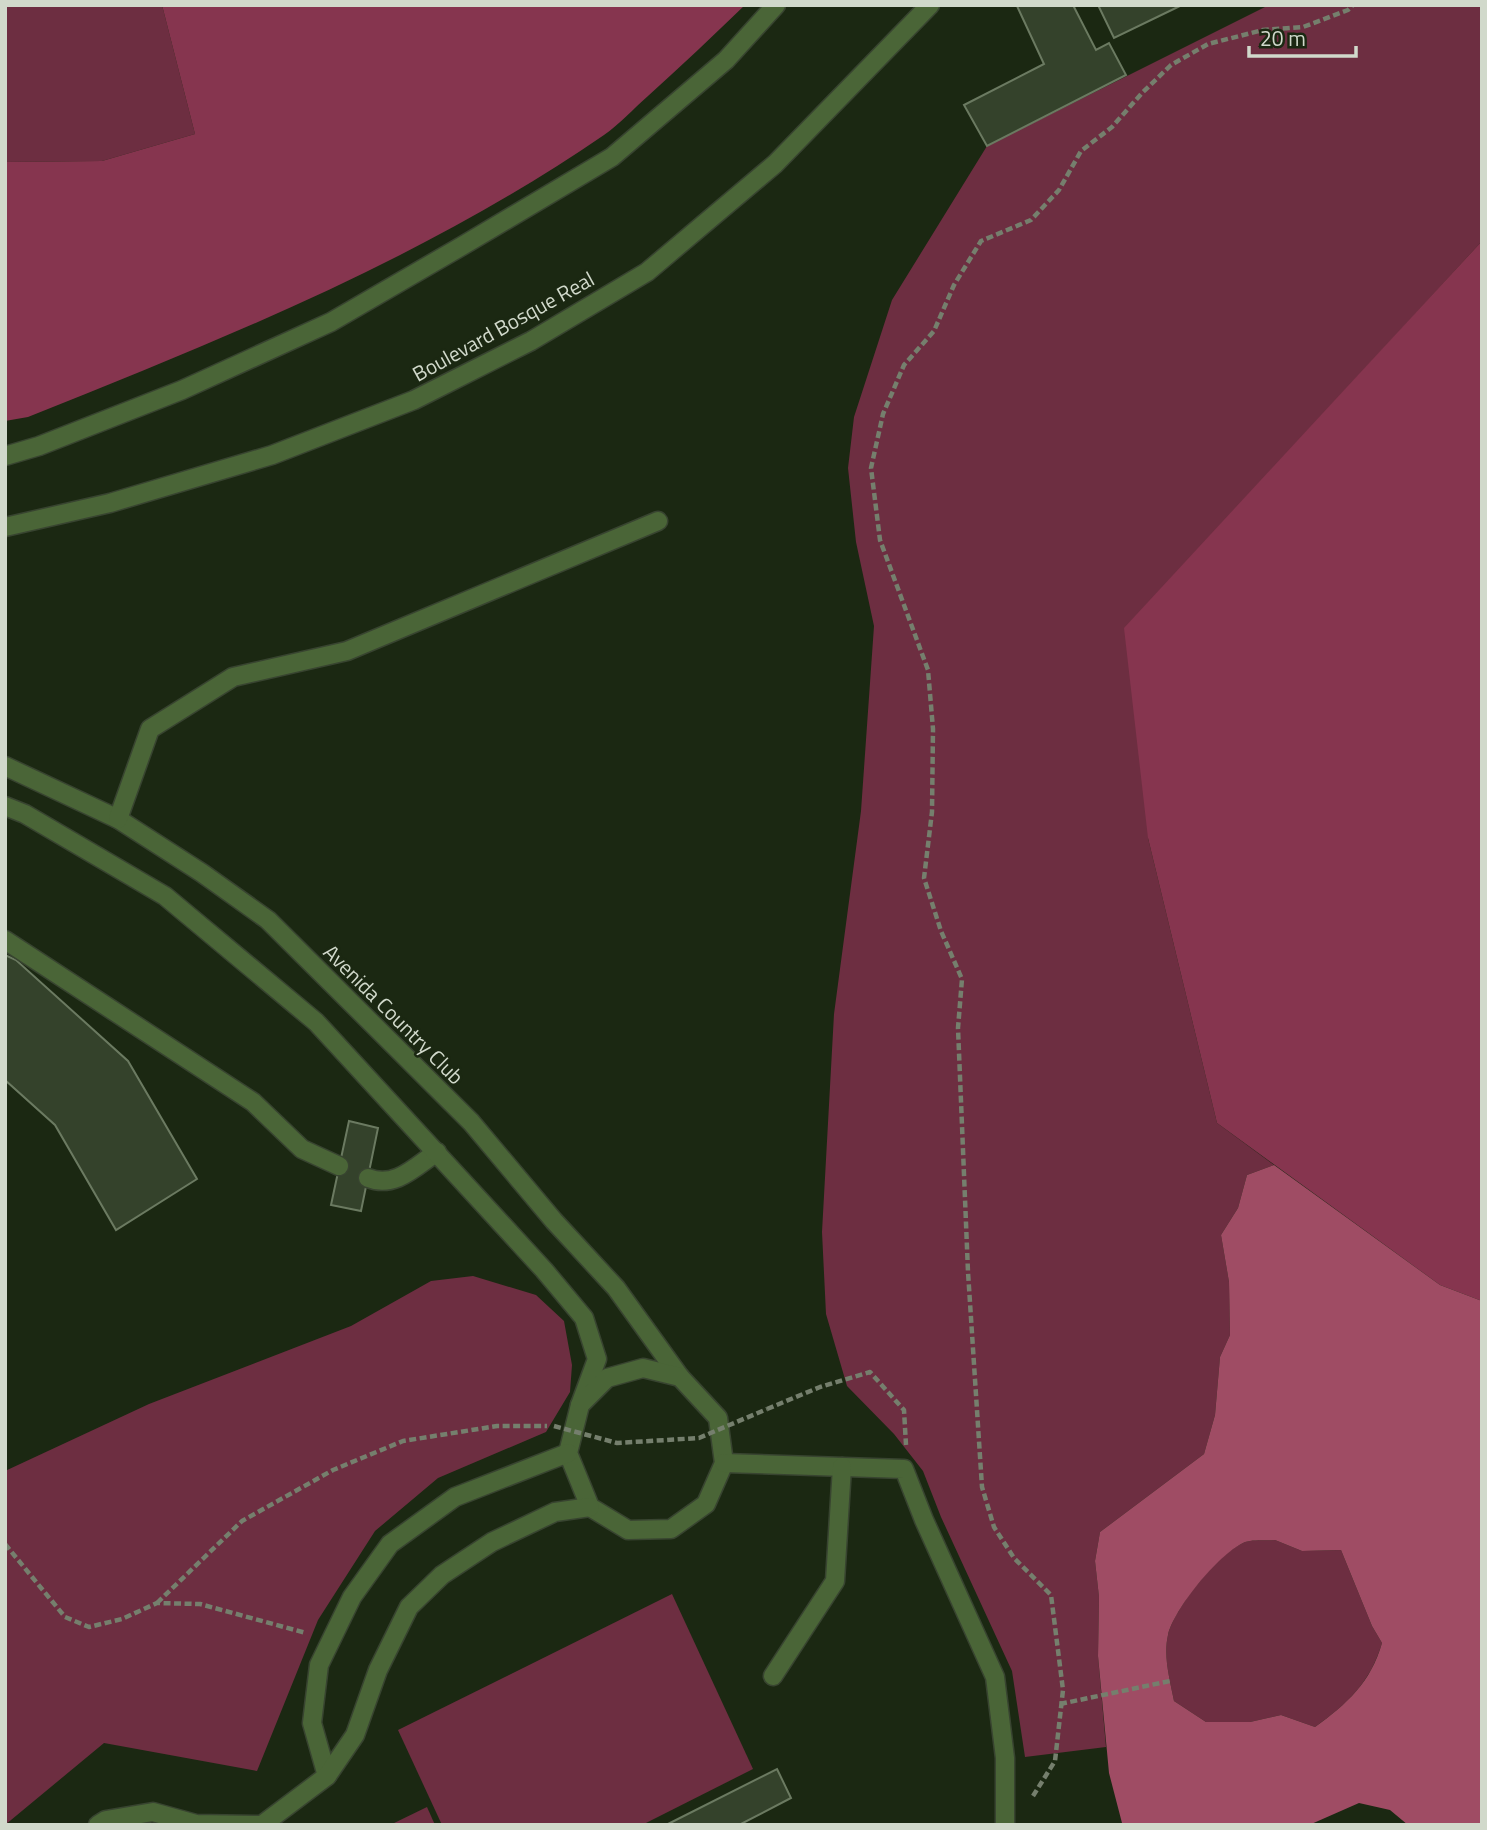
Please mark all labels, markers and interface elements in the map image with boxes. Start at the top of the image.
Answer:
scale bar [1249,14,1356,58]
text: 20 m [1260,22,1306,54]
street label: Boulevard Bosque Real [406,263,600,389]
street label: Avenida Country Club [316,936,472,1092]

